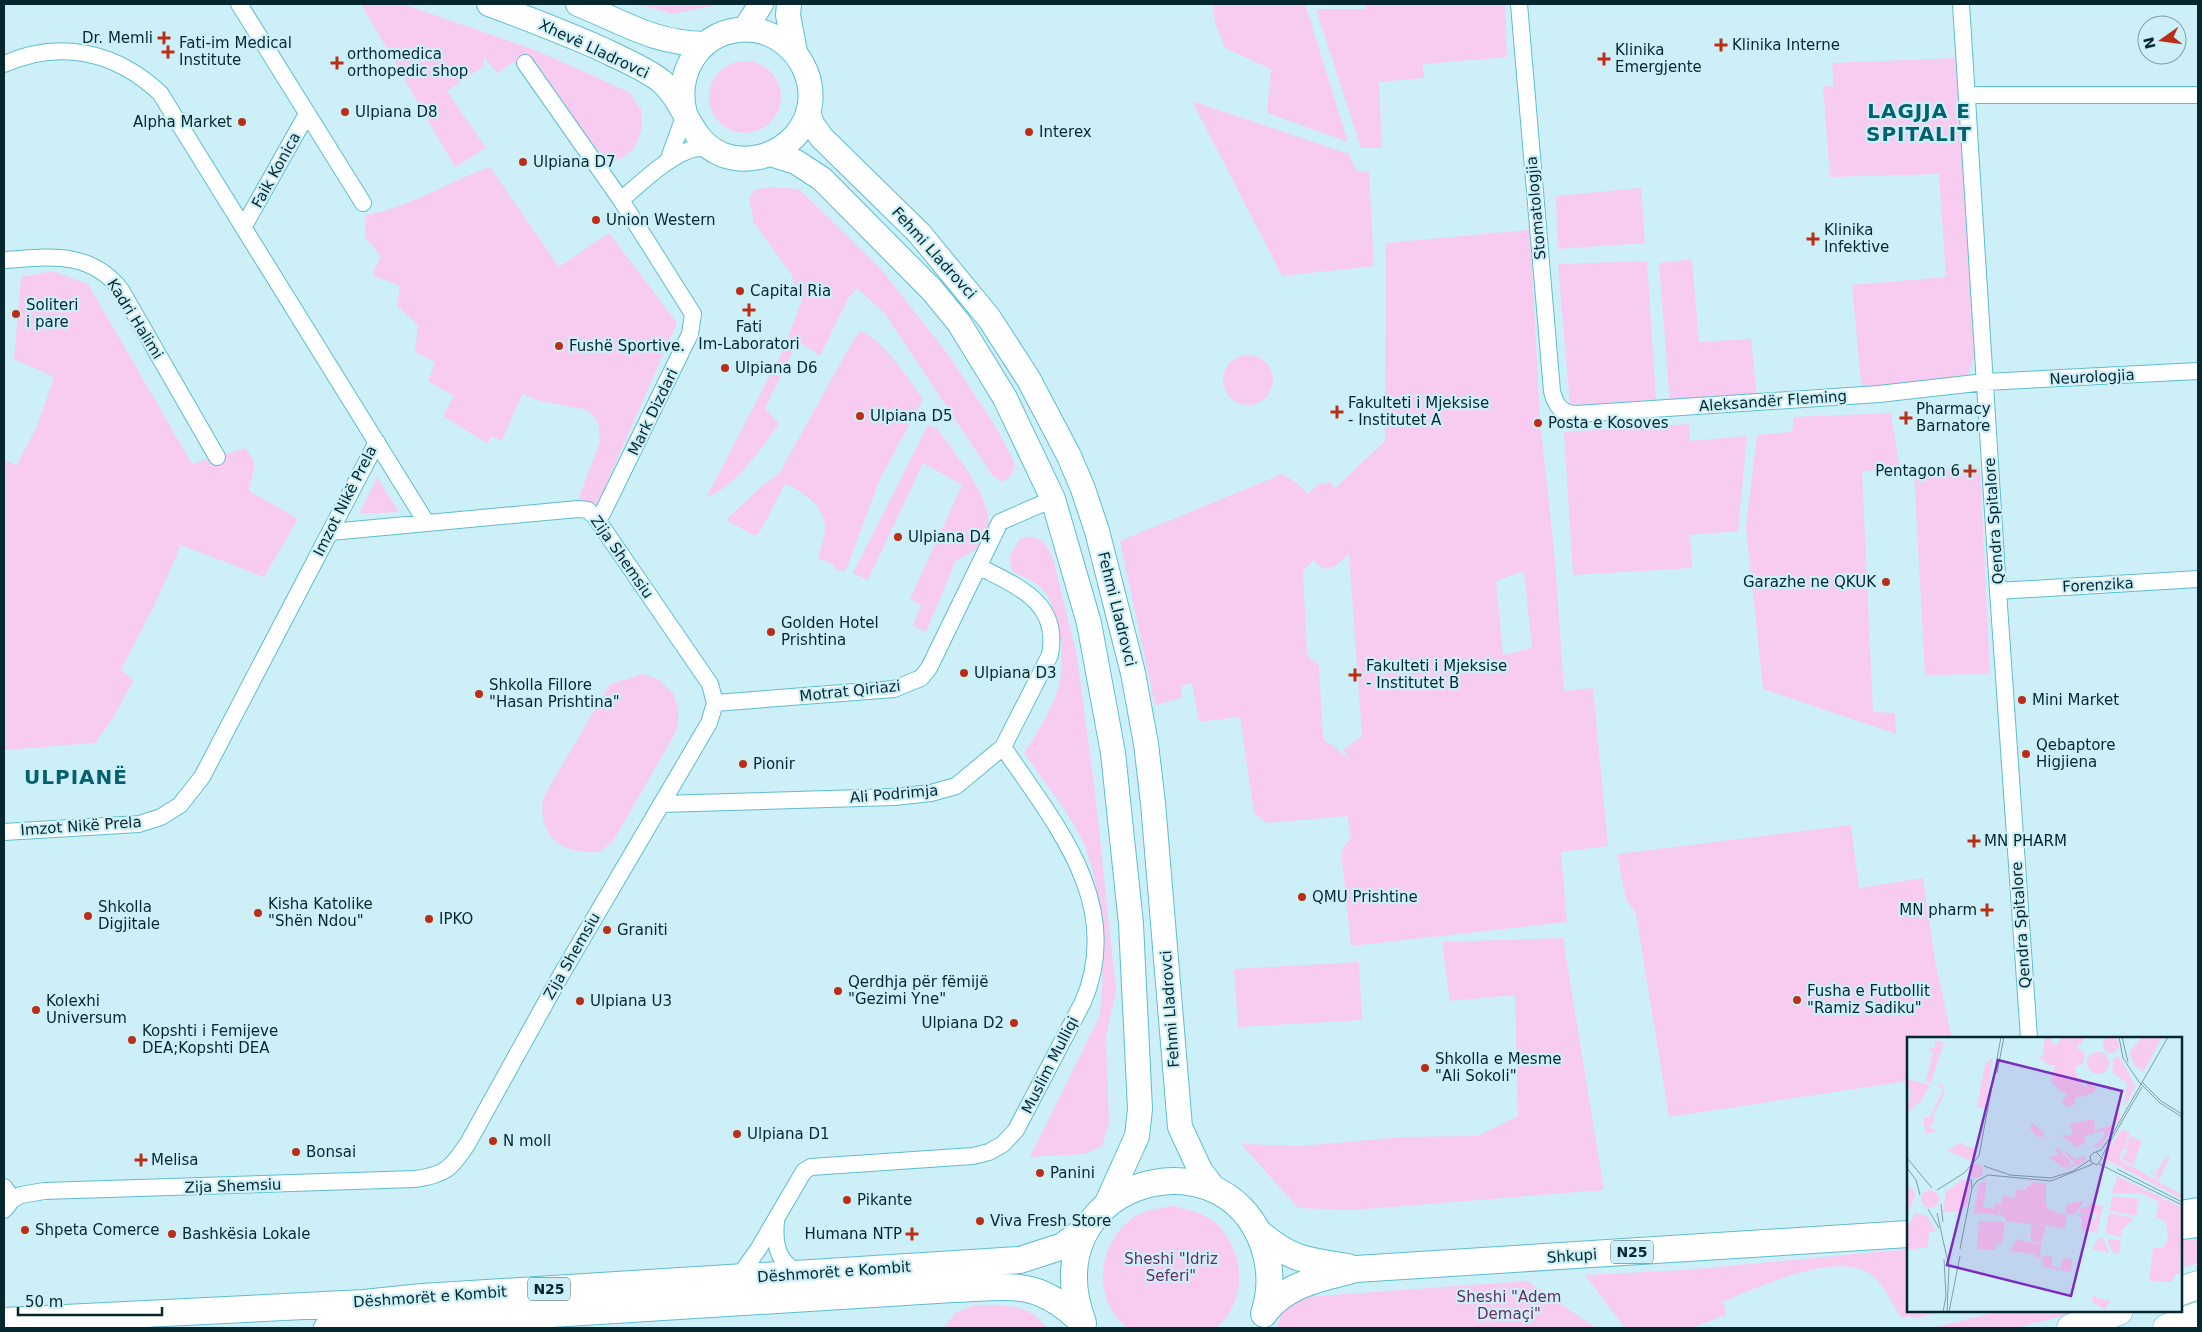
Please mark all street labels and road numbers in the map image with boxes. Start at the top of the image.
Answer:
street label: Xhevë Lladrovci [536,16,652,82]
street label: Faik Konica [248,129,304,211]
street label: Stomatologjia [1523,155,1549,261]
street label: Fehmi Lladrovci [888,203,980,303]
street label: Kadri Halimi [103,276,167,362]
street label: Mark Dizdari [624,366,682,458]
street label: Neurologjia [2049,366,2135,388]
street label: Aleksandër Fleming [1698,387,1848,415]
street label: Imzot Nikë Prela [309,443,381,559]
street label: Qendra Spitalore [1981,457,2007,585]
street label: Zija Shemsiu [587,512,657,602]
street label: Fehmi Lladrovci [1094,550,1140,668]
street label: Forenzika [2062,574,2134,596]
street label: Motrat Qiriazi [799,677,901,705]
street label: Ali Podrimja [849,781,939,807]
street label: Imzot Nikë Prela [20,813,142,839]
street label: Qendra Spitalore [2008,861,2034,989]
street label: Zija Shemsiu [540,910,604,1002]
street label: Fehmi Lladrovci [1157,950,1183,1068]
street label: Muslim Mulliqi [1018,1013,1082,1117]
street label: Zija Shemsiu [184,1175,282,1197]
road number: N25 [1611,1240,1653,1264]
street label: Shkupi [1546,1245,1598,1267]
street label: Dëshmorët e Kombit [757,1258,912,1286]
road number: N25 [528,1278,570,1300]
street label: Dëshmorët e Kombit [353,1283,508,1311]

